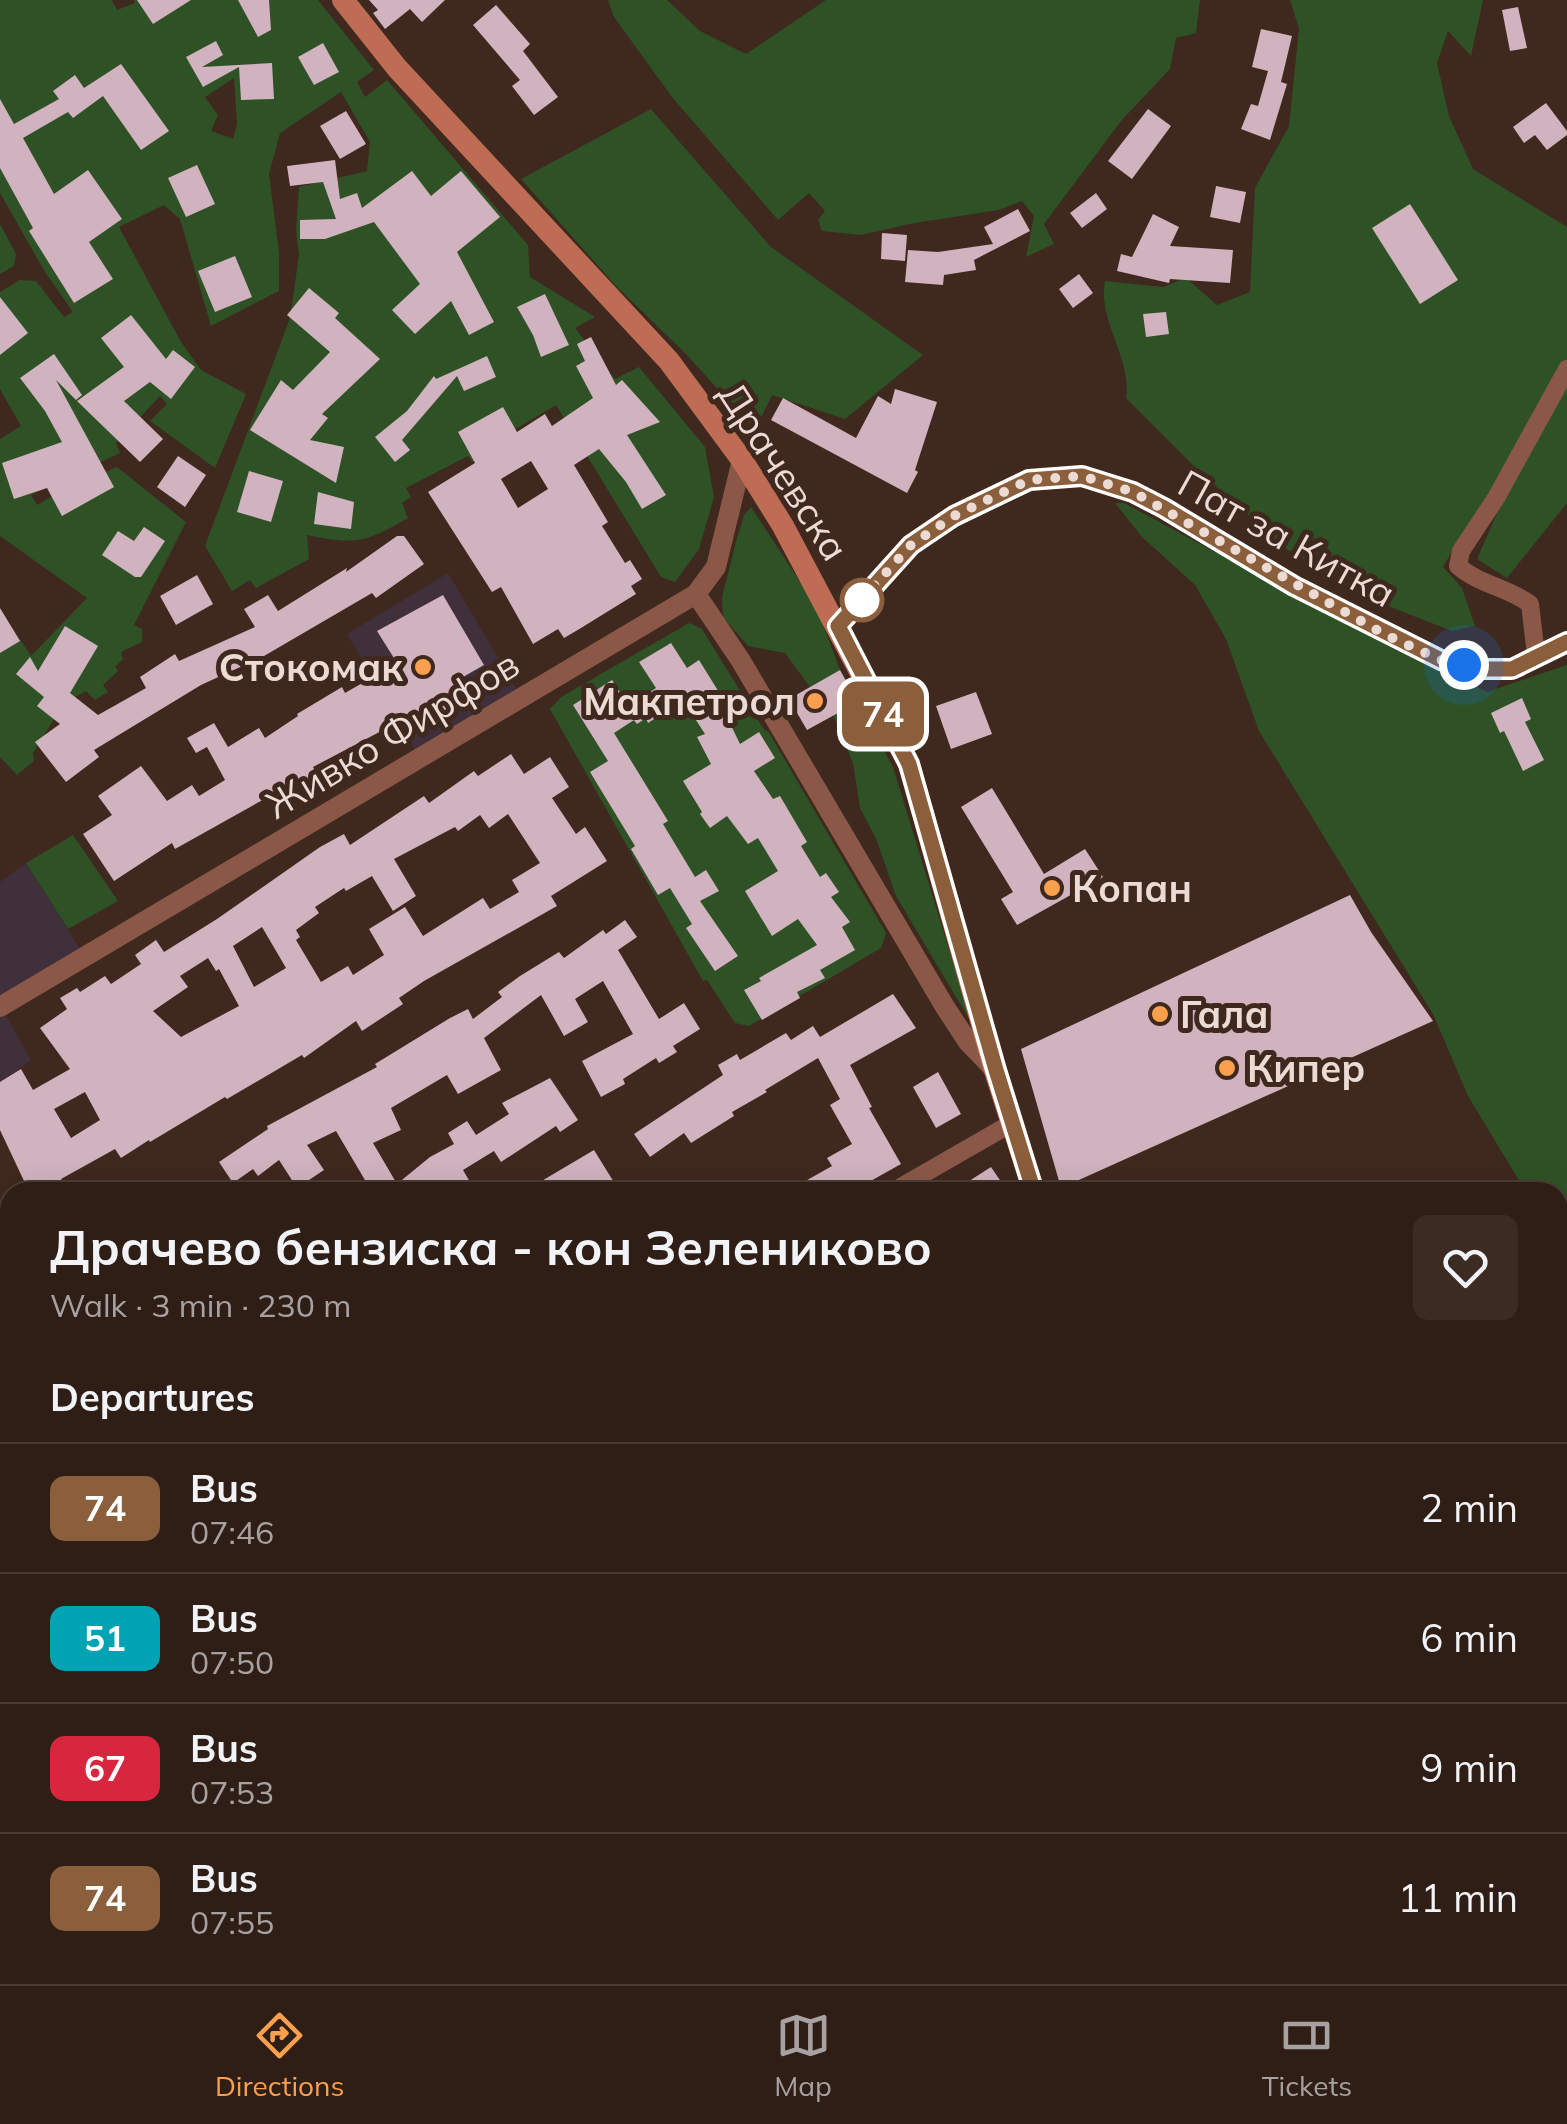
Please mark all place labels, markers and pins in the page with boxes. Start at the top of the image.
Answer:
unlabelled marker [841,579,883,621]
place label: Стокомак [219,643,403,691]
marker: Стокомак [412,656,434,678]
place label: Макпетрол [583,677,795,725]
marker: Макпетрол [804,690,826,712]
place label: Копан [1072,864,1192,912]
marker: Копан [1041,877,1063,899]
place label: Гала [1180,990,1269,1038]
marker: Гала [1149,1003,1171,1025]
place label: Кипер [1247,1044,1365,1092]
marker: Кипер [1216,1057,1238,1079]

